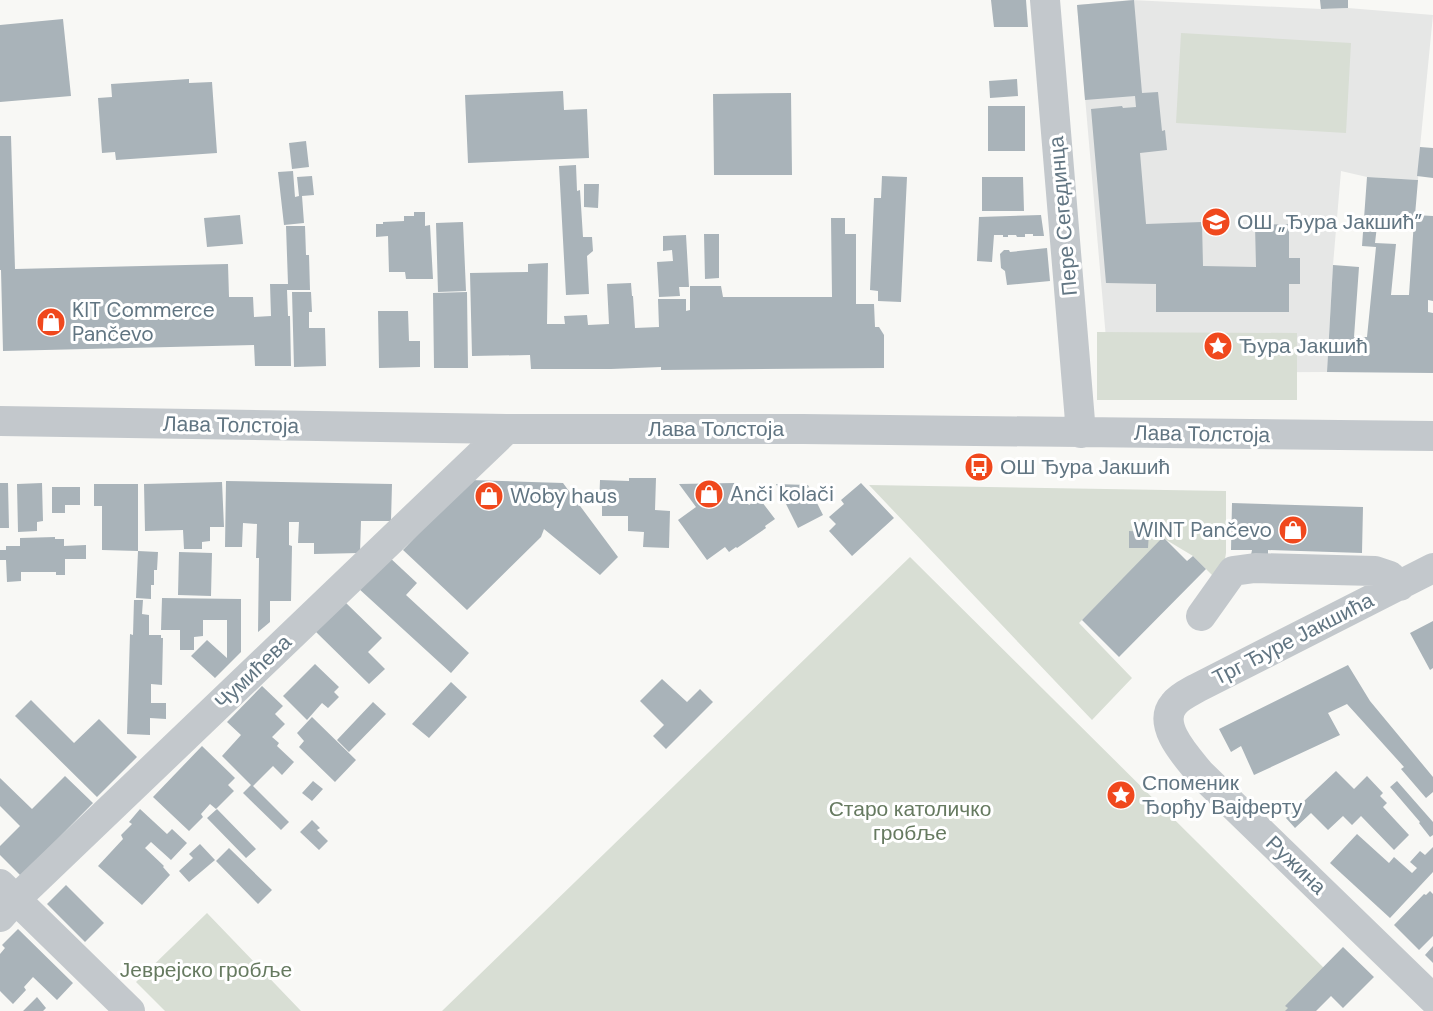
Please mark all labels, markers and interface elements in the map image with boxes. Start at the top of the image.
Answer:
street label: Пере Сегединца [1042,135,1084,297]
school or university icon: ОШ „Ђура Јакшић” [1200,206,1232,238]
place label: ОШ „Ђура Јакшић” [1237,208,1422,236]
place label: KIT Commerce Pančevo [72,296,215,348]
shop icon: KIT Commerce Pančevo [35,306,67,338]
place icon: Ђура Јакшић [1202,330,1234,362]
place label: Ђура Јакшић [1239,332,1368,360]
street label: Лава Толстоја [163,410,300,440]
street label: Лава Толстоја [648,415,784,443]
street label: Лава Толстоја [1134,419,1271,449]
bus stop icon: ОШ Ђура Јакшић [963,451,995,483]
place label: ОШ Ђура Јакшић [1000,453,1170,481]
shop icon: Anči kolači [693,478,725,510]
shop icon: Woby haus [473,480,505,512]
place label: Anči kolači [730,480,834,508]
place label: Woby haus [510,482,617,510]
shop icon: WINT Pančevo [1277,514,1309,546]
place label: WINT Pančevo [1133,516,1272,544]
street label: Трг Ђуре Јакшића [1208,586,1379,692]
street label: Чумићева [209,628,298,716]
place label: Споменик Ђорђу Вајферту [1142,769,1303,821]
place icon: Споменик Ђорђу Вајферту [1105,779,1137,811]
park label: Старо католичко гробље [829,795,991,847]
street label: Ружина [1260,829,1332,901]
park label: Јеврејско гробље [120,956,292,984]

